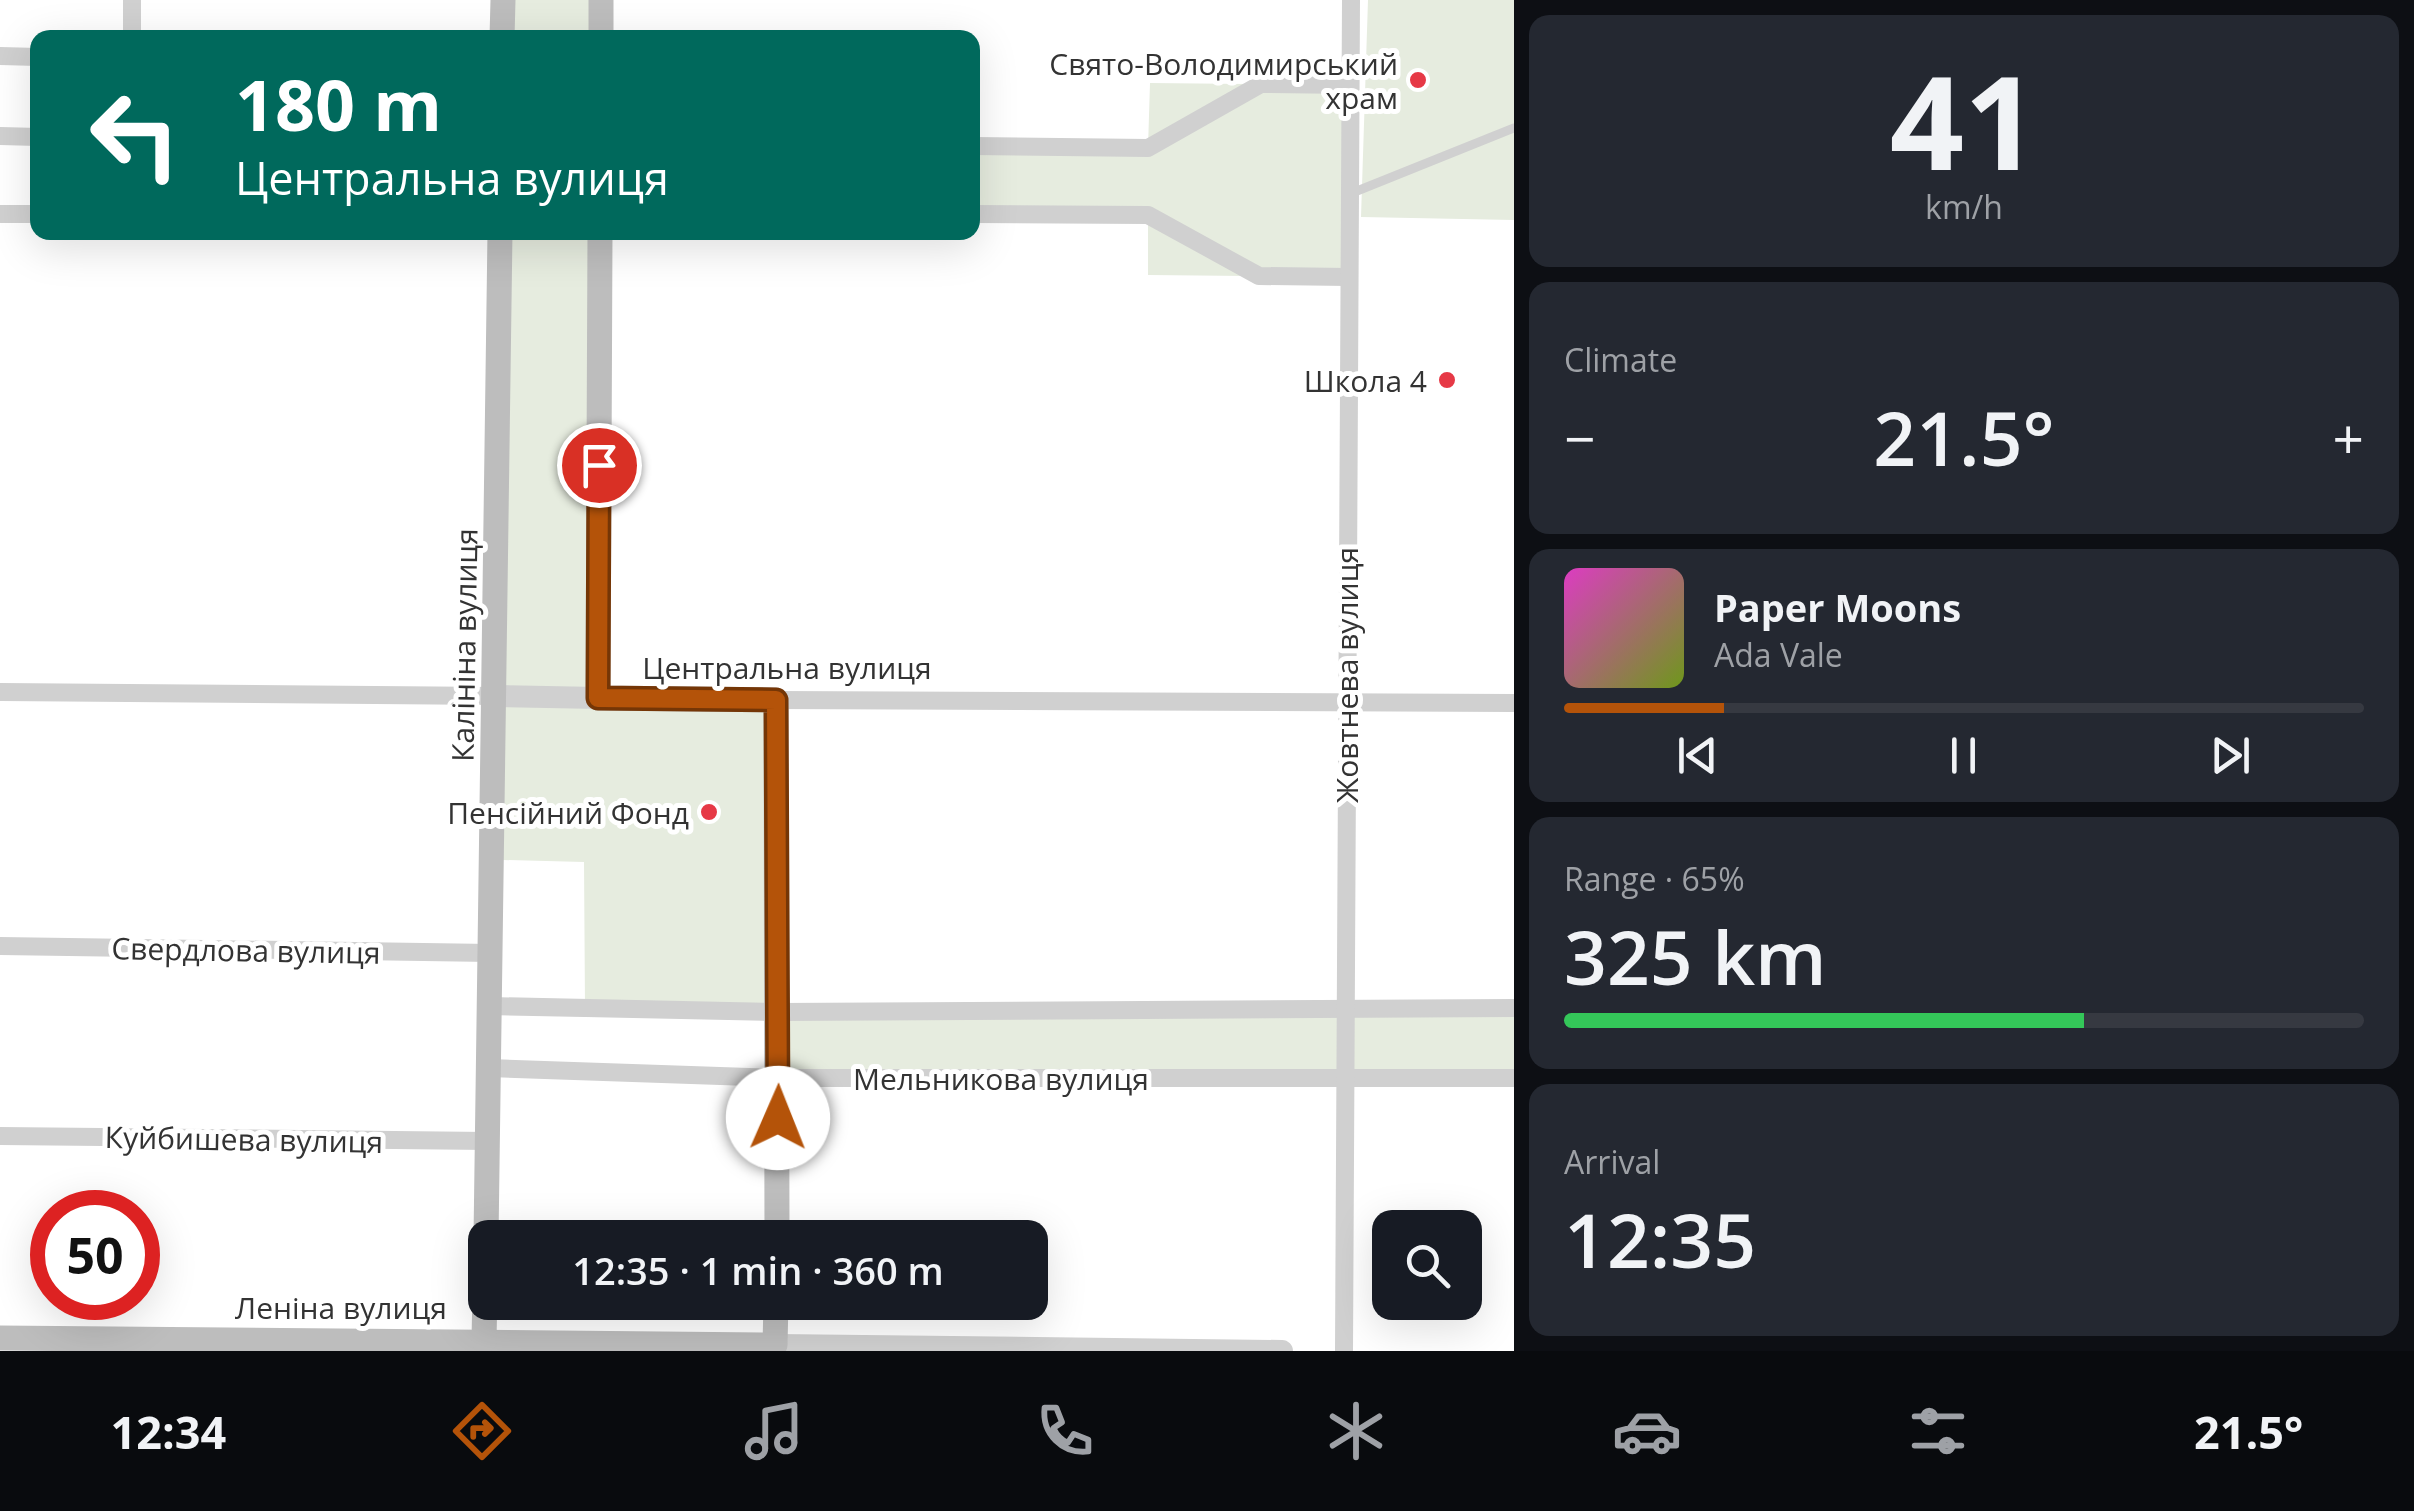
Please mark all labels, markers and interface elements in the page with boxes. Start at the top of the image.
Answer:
text: 41 [1890,31,2038,208]
place label: Свято-Володимирський храм [1049,43,1398,118]
text: 180 m [235,56,442,152]
marker: Свято-Володимирський храм [1407,69,1429,91]
icon: left [70,70,200,200]
text: Центральна вулиця [235,147,669,208]
text: km/h [1925,185,2003,228]
text: Climate [1564,338,1677,381]
place label: Школа 4 [1304,360,1427,401]
marker: Школа 4 [1436,369,1458,391]
text: 21.5° [1873,386,2055,488]
text: − [1564,400,1595,475]
text: + [2333,400,2364,475]
pin [557,423,642,508]
icon: arrive [572,438,627,493]
street label: Калініна вулиця [441,528,487,762]
street label: Жовтнева вулиця [1326,547,1367,803]
text: Paper Moons [1714,581,1961,633]
text: Ada Vale [1714,633,1843,676]
street label: Центральна вулиця [642,647,932,688]
icon: previous [1670,728,1725,783]
icon: pause [1936,728,1991,783]
icon: next [2203,728,2258,783]
place label: Пенсійний Фонд [447,792,689,833]
marker: Пенсійний Фонд [698,801,720,823]
text: Range · 65% [1564,857,1745,900]
text: 325 km [1564,905,1827,1007]
street label: Свердлова вулиця [111,927,381,973]
street label: Мельникова вулиця [853,1058,1149,1099]
position arrow [726,1066,830,1170]
street label: Куйбишева вулиця [104,1116,384,1162]
text: Arrival [1564,1140,1660,1183]
text: 12:35 [1564,1188,1756,1290]
speed limit sign: 50 [30,1190,160,1320]
map controls [1372,1210,1482,1320]
button: search [1372,1210,1482,1320]
text: 12:35 · 1 min · 360 m [572,1244,944,1296]
street label: Леніна вулиця [235,1287,447,1328]
icon: directions [447,1396,517,1466]
icon: music [739,1396,809,1466]
icon: phone [1030,1396,1100,1466]
icon: climate [1321,1396,1391,1466]
icon: car [1612,1396,1682,1466]
icon: filters [1903,1396,1973,1466]
text: 12:34 [111,1401,226,1462]
text: 21.5° [2194,1401,2303,1462]

